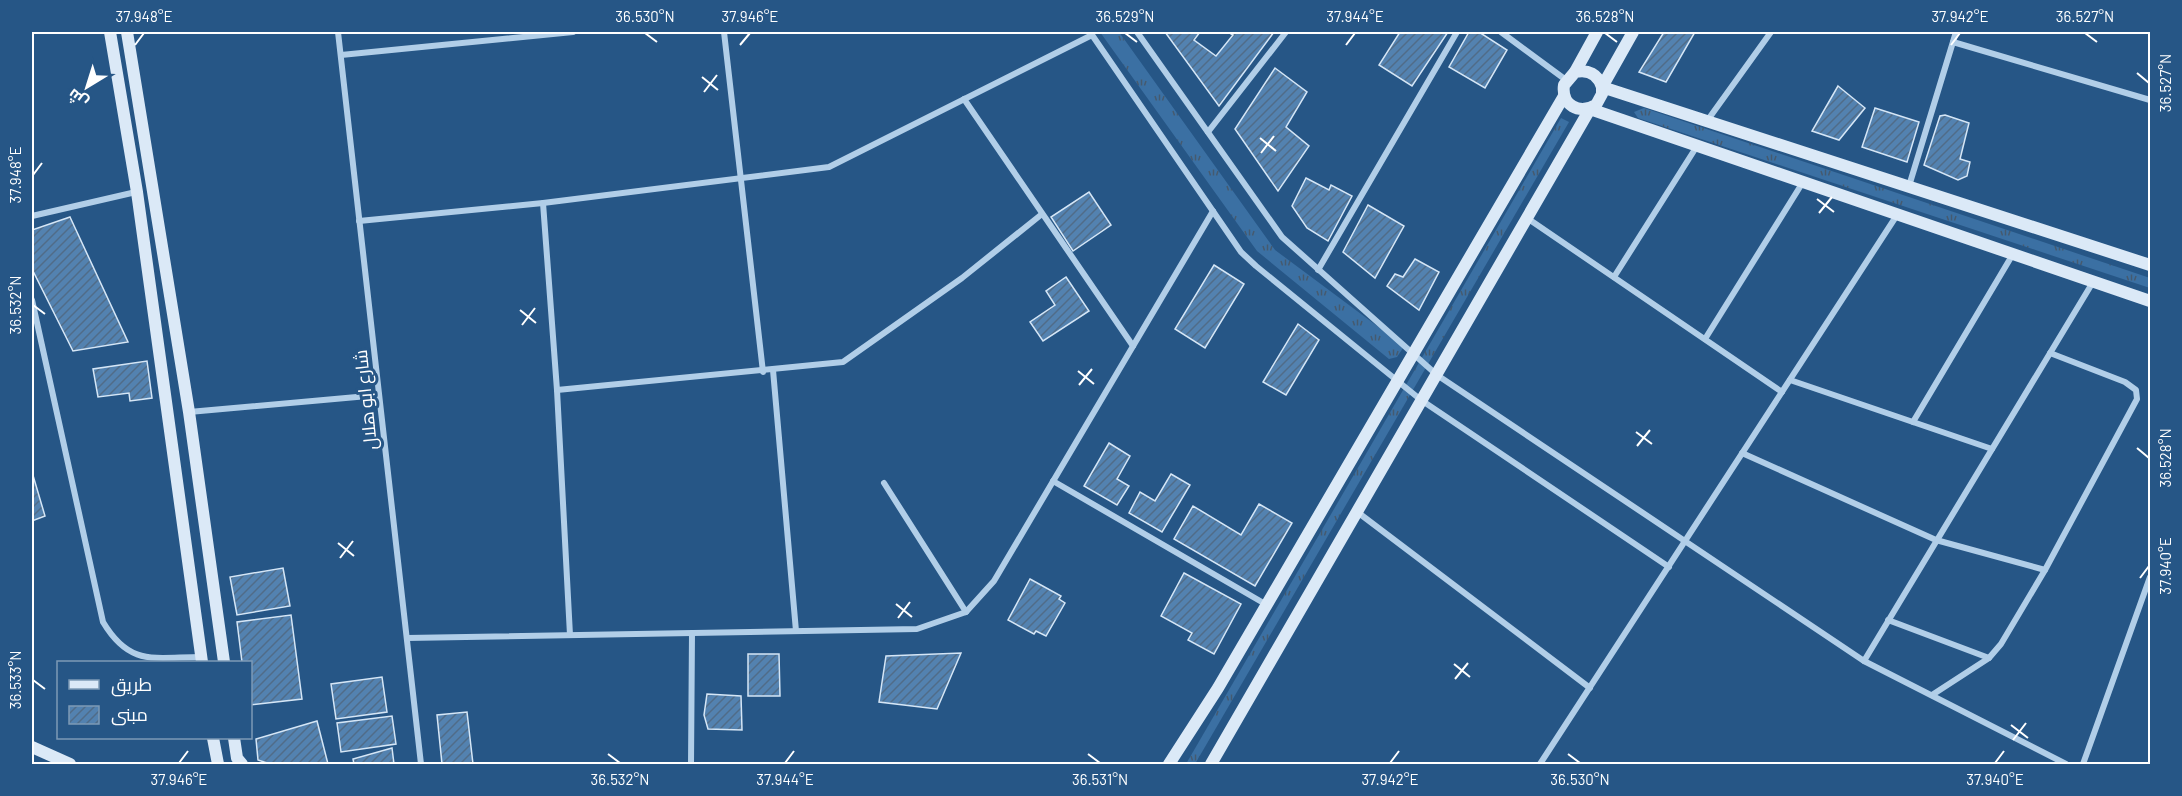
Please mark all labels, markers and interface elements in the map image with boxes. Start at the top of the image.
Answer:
text: 37.948°E [115,7,173,25]
text: 36.530°N [615,7,675,25]
text: 37.946°E [722,7,778,25]
text: 36.529°N [1095,7,1155,25]
text: 37.944°E [1326,7,1384,25]
text: 36.528°N [1575,7,1635,25]
text: 37.942°E [1931,7,1989,25]
text: 36.527°N [2056,7,2114,25]
text: 36.527°N [2156,54,2174,112]
north arrow [57,57,117,117]
text: ش [64,85,92,113]
text: 37.948°E [6,146,24,204]
text: 36.532°N [6,276,24,334]
street label: شارع ابو هلال [349,349,383,451]
text: 36.528°N [2156,428,2174,488]
text: 37.940°E [2156,537,2174,595]
text: 36.533°N [6,651,24,709]
legend [57,661,252,739]
text: طريق [111,673,152,697]
text: مبنى [111,703,148,726]
text: 37.946°E [151,770,207,788]
text: 36.532°N [591,770,649,788]
text: 37.944°E [756,770,814,788]
text: 36.531°N [1072,770,1128,788]
text: 37.942°E [1361,770,1419,788]
text: 36.530°N [1550,770,1610,788]
text: 37.940°E [1966,770,2024,788]

